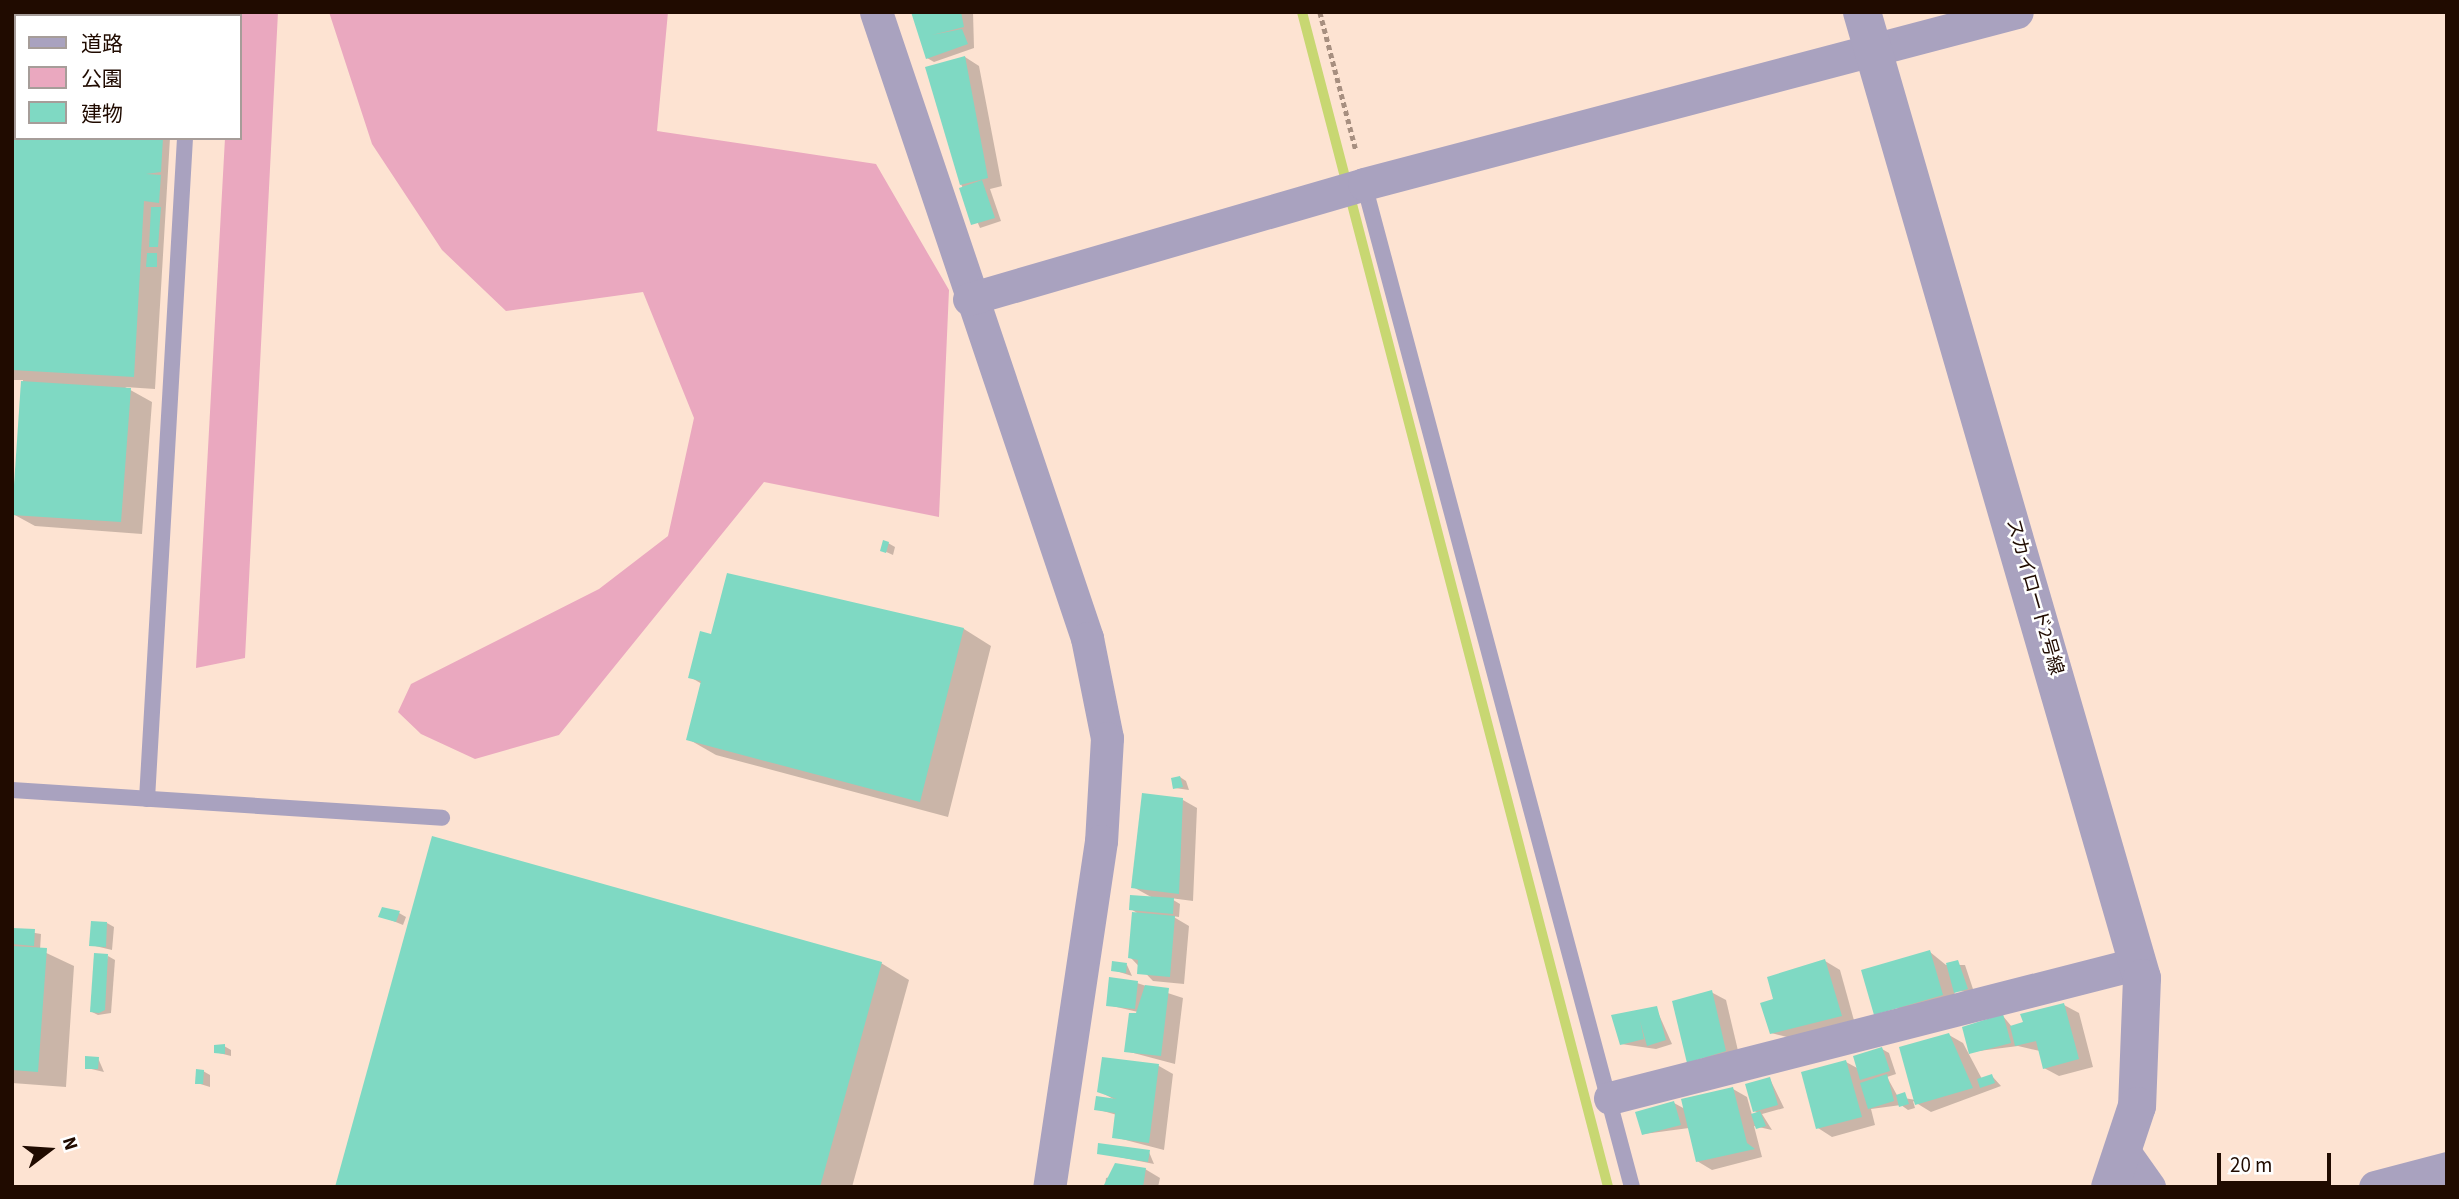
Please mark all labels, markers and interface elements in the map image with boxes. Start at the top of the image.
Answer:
legend [14,14,242,140]
text: 道路 [81,29,123,59]
text: 公園 [81,64,123,94]
text: 建物 [81,99,123,129]
street label: スカイロード2号線 [2001,516,2067,678]
north arrow [14,1115,84,1185]
text: N [55,1134,84,1154]
scale bar [2221,1140,2335,1184]
text: 20 m [2230,1150,2272,1180]

